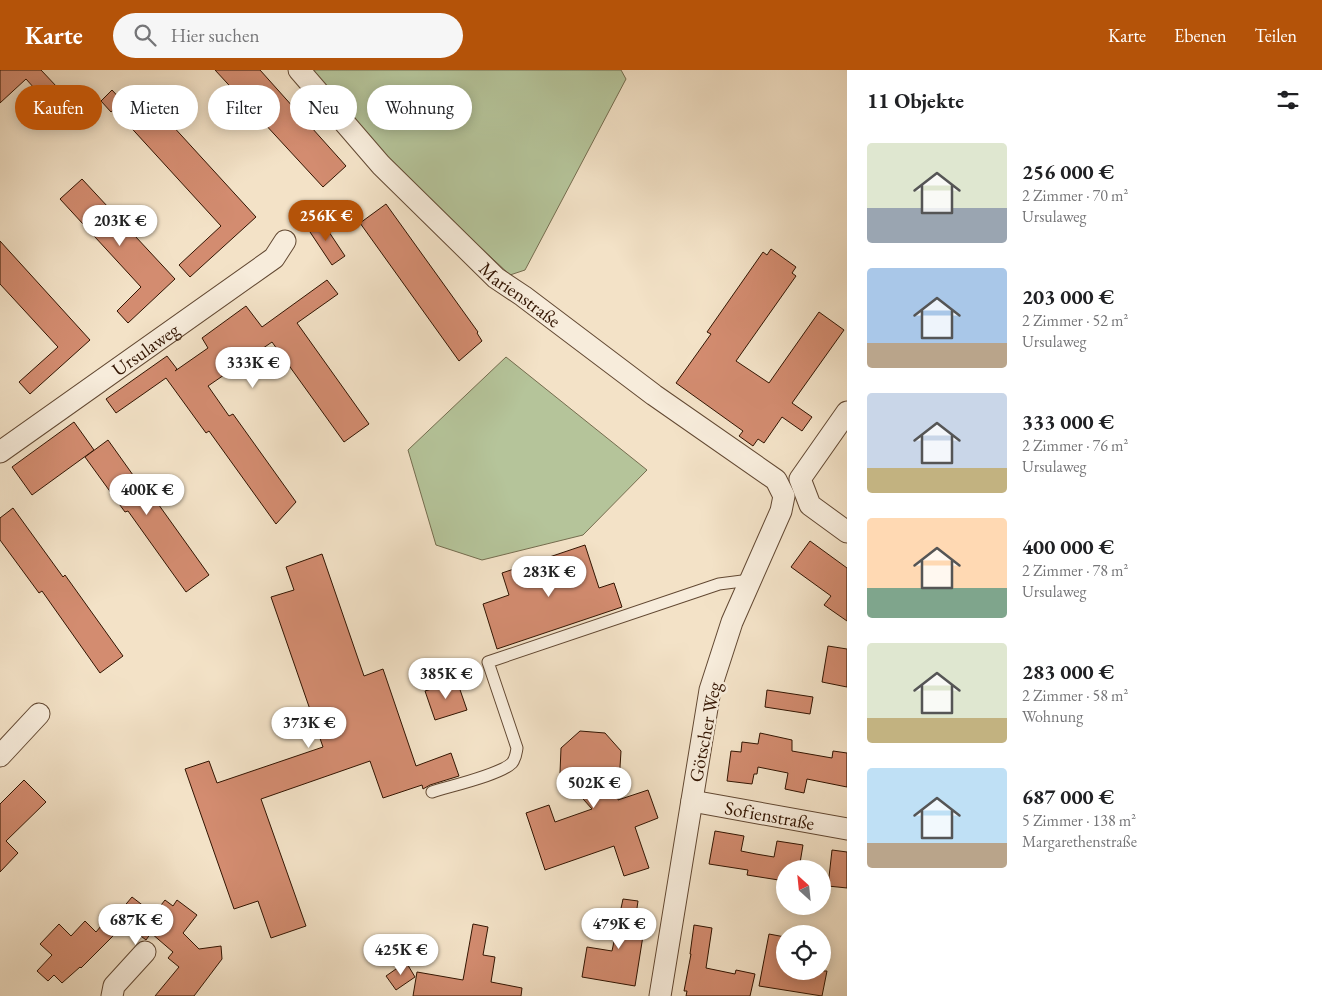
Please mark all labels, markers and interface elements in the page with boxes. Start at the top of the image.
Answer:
search box [113,13,463,58]
text: Karte [25,20,83,51]
icon: search [131,21,159,49]
text: Hier suchen [171,23,260,48]
text: Karte [1108,24,1146,47]
text: Ebenen [1174,24,1227,47]
text: Teilen [1255,24,1297,47]
chip: Kaufen [15,85,102,130]
chip: Mieten [112,85,198,130]
chip: Filter [208,85,280,130]
chip: Neu [290,85,357,130]
chip: Wohnung [367,85,472,130]
icon: filters [1274,86,1302,114]
text: 11 Objekte [867,87,964,114]
text: 256 000 € [1022,158,1114,185]
icon: home [907,163,967,223]
text: 2 Zimmer · 70 m² [1022,185,1128,206]
pin: 256K € [285,200,367,242]
pin: 203K € [79,204,161,247]
text: 256K € [299,205,353,226]
text: Ursulaweg [1022,206,1086,227]
text: 203K € [93,210,147,231]
street label: Marienstraße [474,256,566,333]
text: 203 000 € [1022,283,1114,310]
icon: home [907,288,967,348]
text: 2 Zimmer · 52 m² [1022,310,1128,331]
street label: Ursulaweg [107,316,184,381]
text: Ursulaweg [1022,331,1086,352]
pin: 333K € [212,346,294,389]
text: 333K € [226,352,280,373]
text: 333 000 € [1022,408,1114,435]
icon: home [907,413,967,473]
text: 2 Zimmer · 76 m² [1022,435,1128,456]
text: Ursulaweg [1022,456,1086,477]
pin: 400K € [106,474,188,516]
text: 400K € [120,479,174,500]
text: 400 000 € [1022,533,1114,560]
icon: home [907,538,967,598]
pin: 283K € [508,556,590,598]
text: 2 Zimmer · 78 m² [1022,560,1128,581]
text: 283K € [522,561,576,582]
text: Ursulaweg [1022,581,1086,602]
pin: 385K € [405,658,487,700]
text: 283 000 € [1022,658,1114,685]
text: 385K € [419,663,473,684]
icon: home [907,663,967,723]
street label: Götscher Weg [683,679,727,784]
text: 2 Zimmer · 58 m² [1022,685,1128,706]
pin: 373K € [268,706,350,749]
text: Wohnung [1022,706,1083,727]
text: 373K € [282,712,336,733]
pin: 502K € [553,766,635,809]
text: 502K € [567,772,621,793]
text: 687 000 € [1022,783,1114,810]
icon: home [907,788,967,848]
street label: Sofienstraße [723,795,817,835]
text: 5 Zimmer · 138 m² [1022,810,1136,831]
text: Margarethenstraße [1022,831,1137,852]
north arrow [776,860,831,915]
map controls [776,860,831,980]
pin: 687K € [95,904,177,946]
pin: 479K € [578,908,660,950]
text: 687K € [109,909,163,930]
text: 479K € [592,913,646,934]
button: locate [776,925,831,980]
pin: 425K € [360,934,442,976]
text: 425K € [374,939,428,960]

